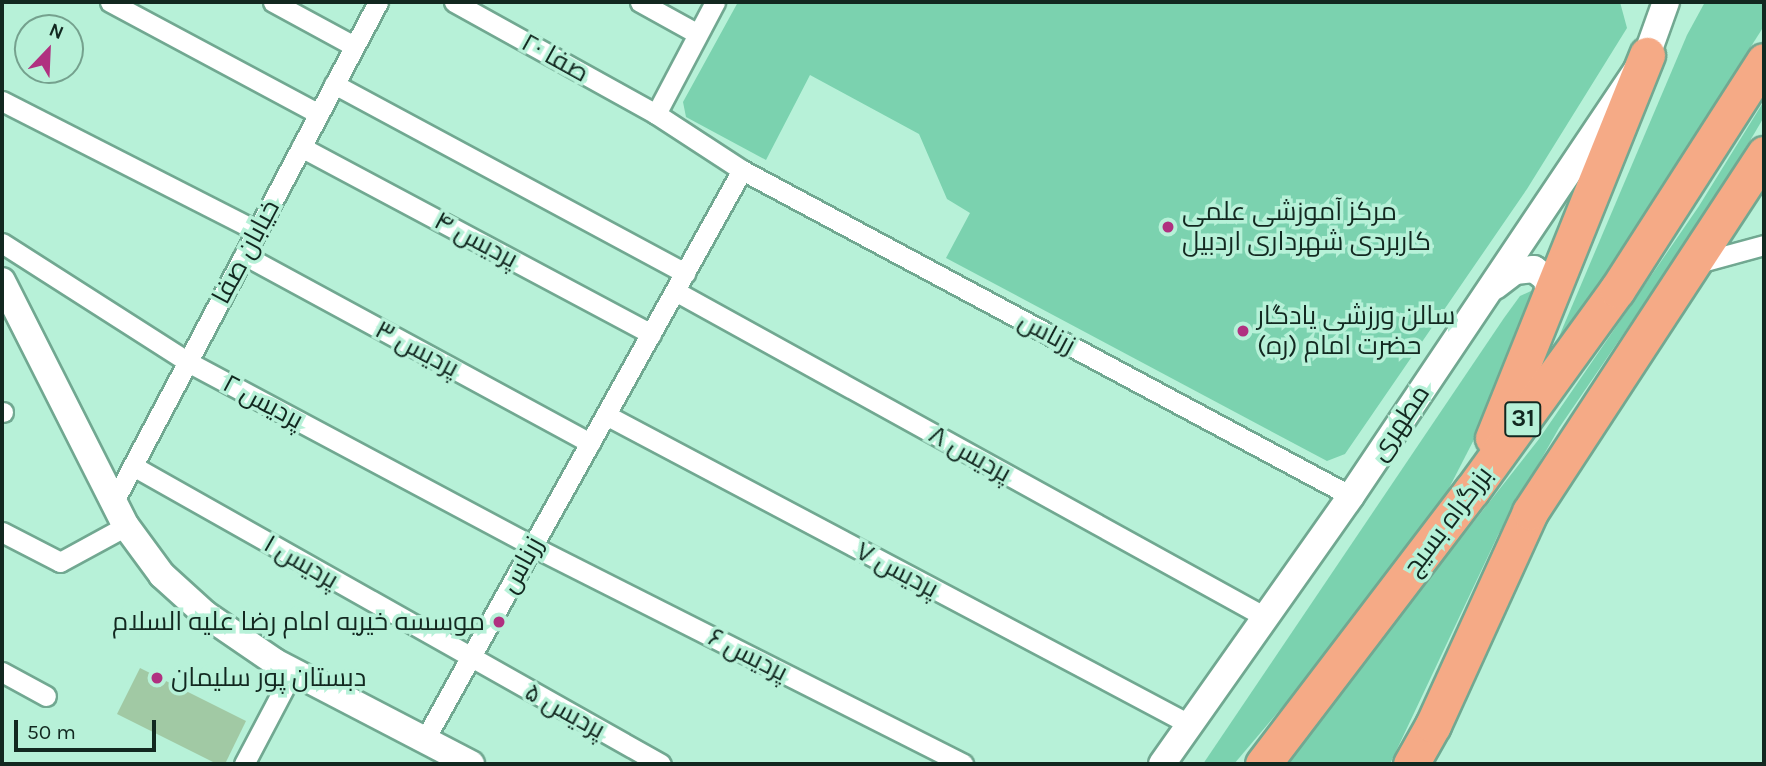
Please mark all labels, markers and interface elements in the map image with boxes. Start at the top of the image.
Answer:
north arrow [14,14,84,84]
text: N [46,19,67,44]
street label: صفا ۲۰ [516,27,594,89]
street label: خیابان صفا [206,195,286,309]
place label: مرکز آموزشی علمی کاربردی شهرداری اردبیل [1182,196,1431,258]
street label: پردیس ۴ [429,205,523,275]
marker: مرکز آموزشی علمی کاربردی شهرداری اردبیل [1160,219,1176,235]
place label: سالن ورزشی یادگار حضرت امام (ره) [1257,300,1455,362]
street label: زرناس [1013,305,1081,361]
street label: پردیس ۳ [370,314,464,384]
marker: سالن ورزشی یادگار حضرت امام (ره) [1235,323,1251,339]
street label: پردیس ۲ [217,368,309,436]
street label: مطهری [1363,379,1437,467]
road number: 31 [1504,398,1542,440]
street label: پردیس ۸ [923,419,1017,489]
street label: بزرگراه بسیج [1397,460,1499,582]
street label: پردیس ۱ [258,528,344,596]
street label: زرناس [494,531,550,599]
street label: پردیس ۷ [850,535,944,605]
place label: موسسه خیریه امام رضا علیه السلام [112,606,485,638]
marker: موسسه خیریه امام رضا علیه السلام [491,614,507,630]
street label: پردیس ۶ [703,622,793,688]
place label: دبستان پور سلیمان [171,662,366,694]
marker: دبستان پور سلیمان [149,670,165,686]
street label: پردیس ۵ [519,676,611,746]
scale bar [18,706,159,750]
text: 50 m [27,720,76,744]

